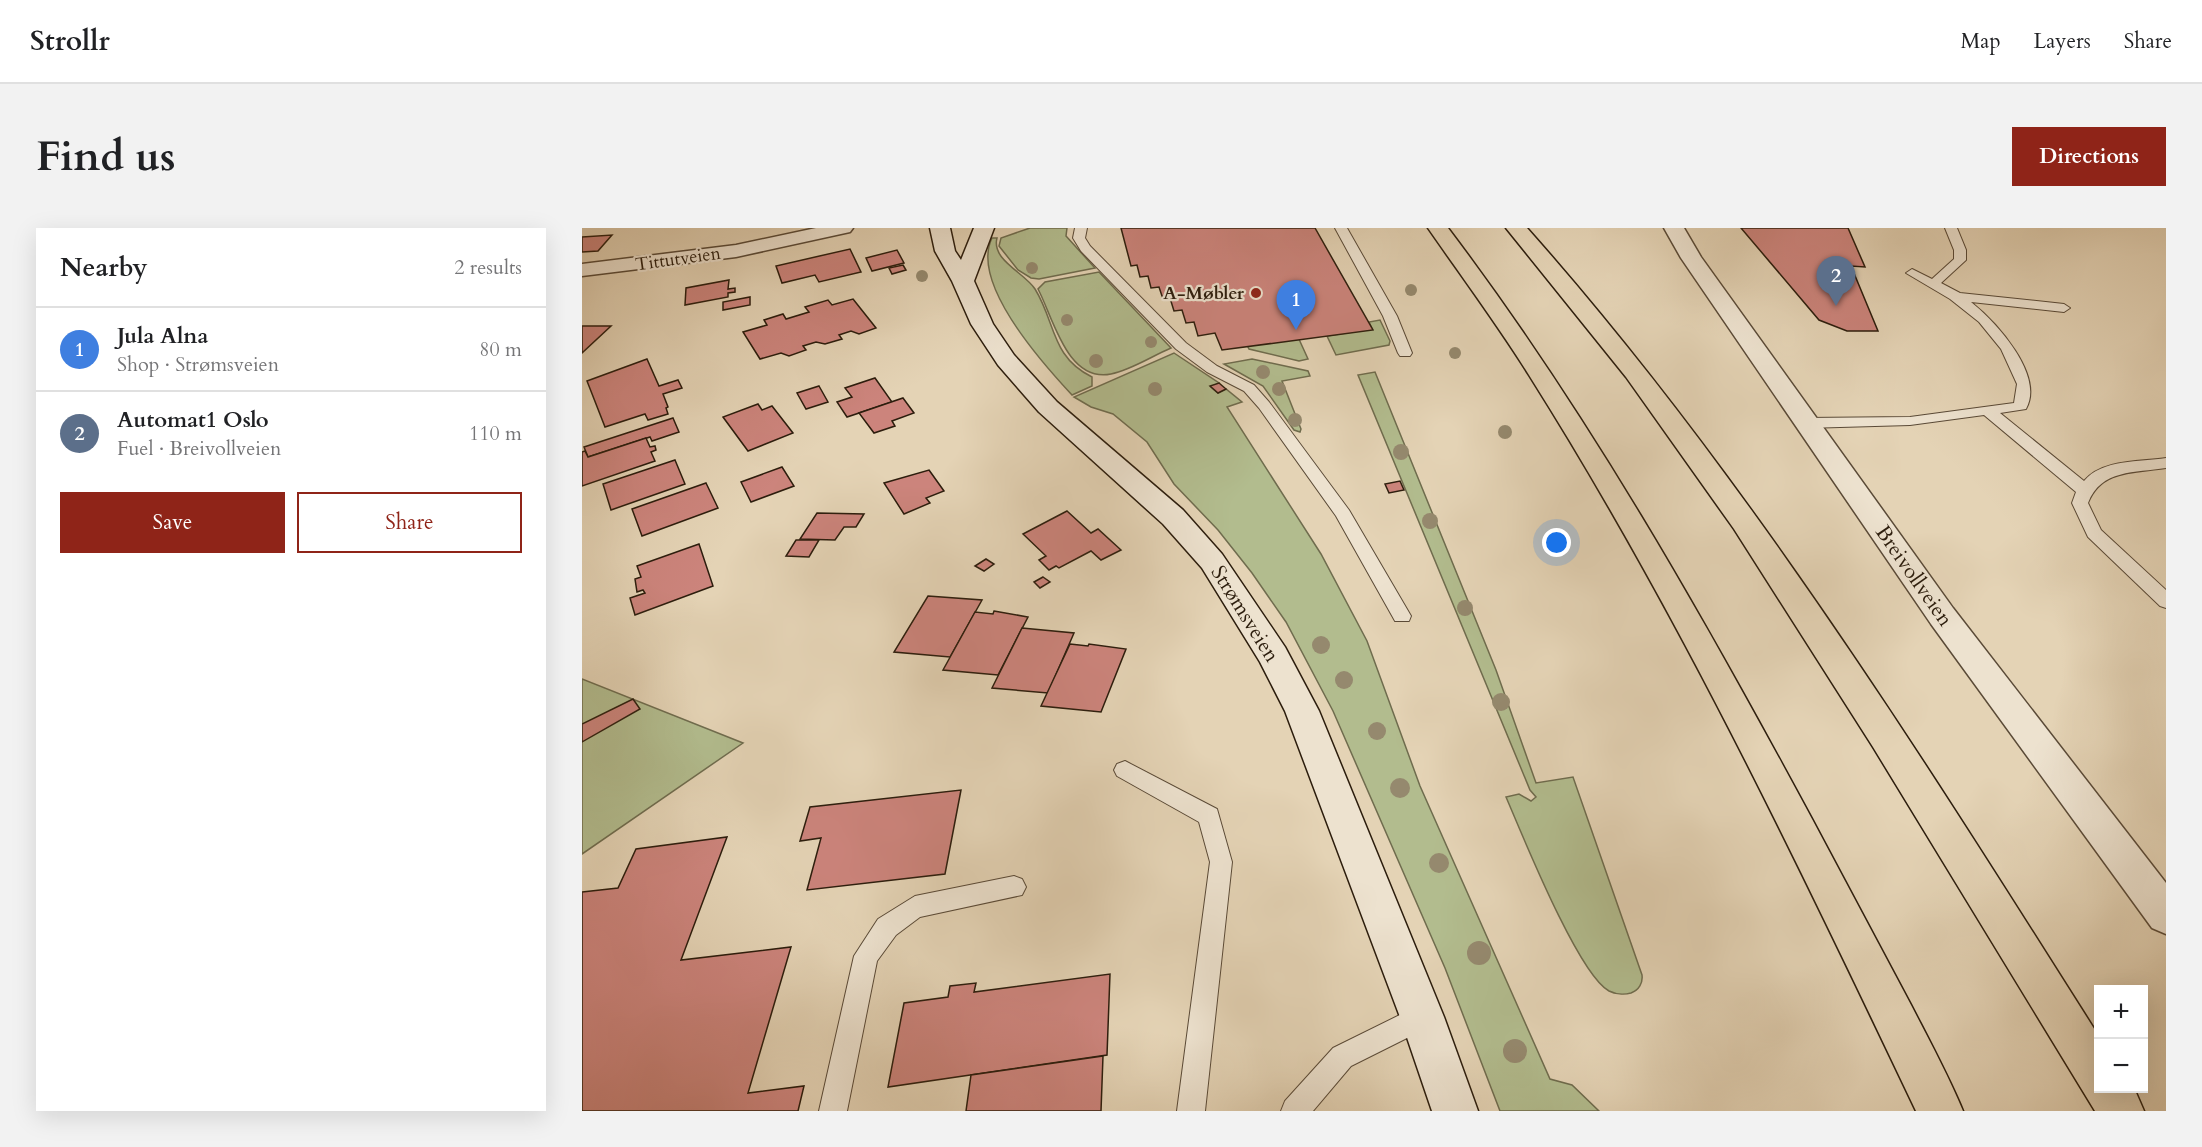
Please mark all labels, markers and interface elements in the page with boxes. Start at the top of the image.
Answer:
text: Strollr [30,22,110,60]
text: Map [1961,27,2001,56]
text: Layers [2034,27,2091,56]
text: Share [2124,27,2172,56]
button: Directions [2012,127,2166,186]
text: Find us [36,128,176,185]
street label: Tittutveien [634,241,723,277]
text: Nearby [60,250,148,285]
text: 2 results [454,254,522,281]
pin: 2 [1816,256,1856,306]
pin: 1 [1276,280,1316,330]
place label: A-Møbler [1163,281,1245,306]
marker: A-Møbler [1249,286,1263,300]
text: Jula Alna [117,321,208,351]
text: 1 [74,336,85,363]
text: 80 m [479,336,522,363]
text: Shop · Strømsveien [117,351,279,378]
text: Automat1 Oslo [117,405,269,435]
text: 2 [74,420,85,447]
text: 110 m [469,420,522,447]
text: Fuel · Breivollveien [117,435,281,462]
button: Save [60,492,285,553]
button: Share [297,492,522,553]
street label: Breivollveien [1868,520,1960,633]
your location [1542,528,1571,557]
street label: Strømsveien [1204,560,1286,668]
map controls [2094,985,2148,1093]
button: + [2094,985,2148,1039]
button: − [2094,1039,2148,1093]

